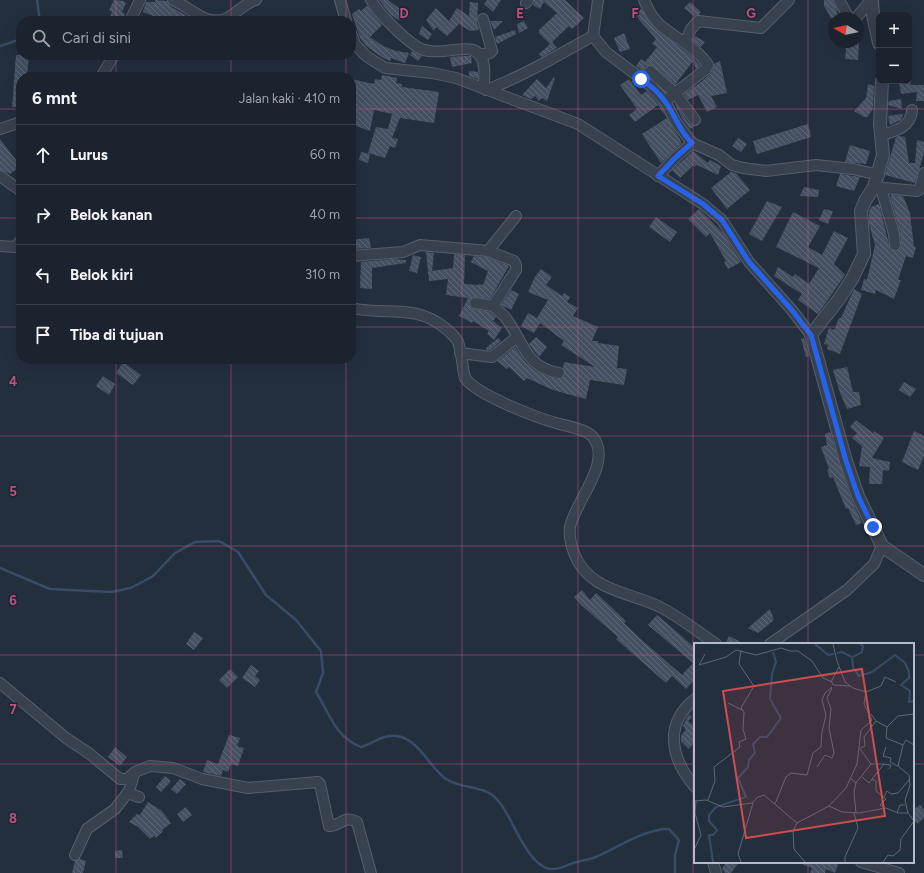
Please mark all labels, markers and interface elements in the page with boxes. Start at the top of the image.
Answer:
text: D [399,6,409,21]
text: E [516,6,524,21]
text: F [631,6,639,21]
text: G [746,6,756,21]
north arrow [828,12,864,48]
map controls [876,12,912,84]
button: + [876,12,912,48]
search box [16,16,356,60]
icon: search [30,27,52,49]
text: Cari di sini [62,29,131,47]
button: − [876,48,912,84]
route start [632,70,650,88]
text: 6 mnt [32,88,77,108]
text: Jalan kaki · 410 m [239,91,340,106]
icon: ahead [32,144,54,166]
text: Lurus [70,146,108,164]
text: 60 m [310,147,340,162]
icon: right [32,204,54,226]
text: Belok kanan [70,206,152,224]
text: 40 m [309,207,340,222]
icon: left [32,264,54,286]
text: Belok kiri [70,266,133,284]
text: 310 m [305,267,340,282]
icon: arrive [32,324,54,346]
text: Tiba di tujuan [70,326,164,344]
text: 4 [9,374,17,389]
text: 5 [9,484,17,499]
route end [864,518,882,536]
text: 6 [9,593,17,608]
inset map [694,643,914,863]
text: 7 [9,702,17,717]
text: 8 [9,811,17,826]

